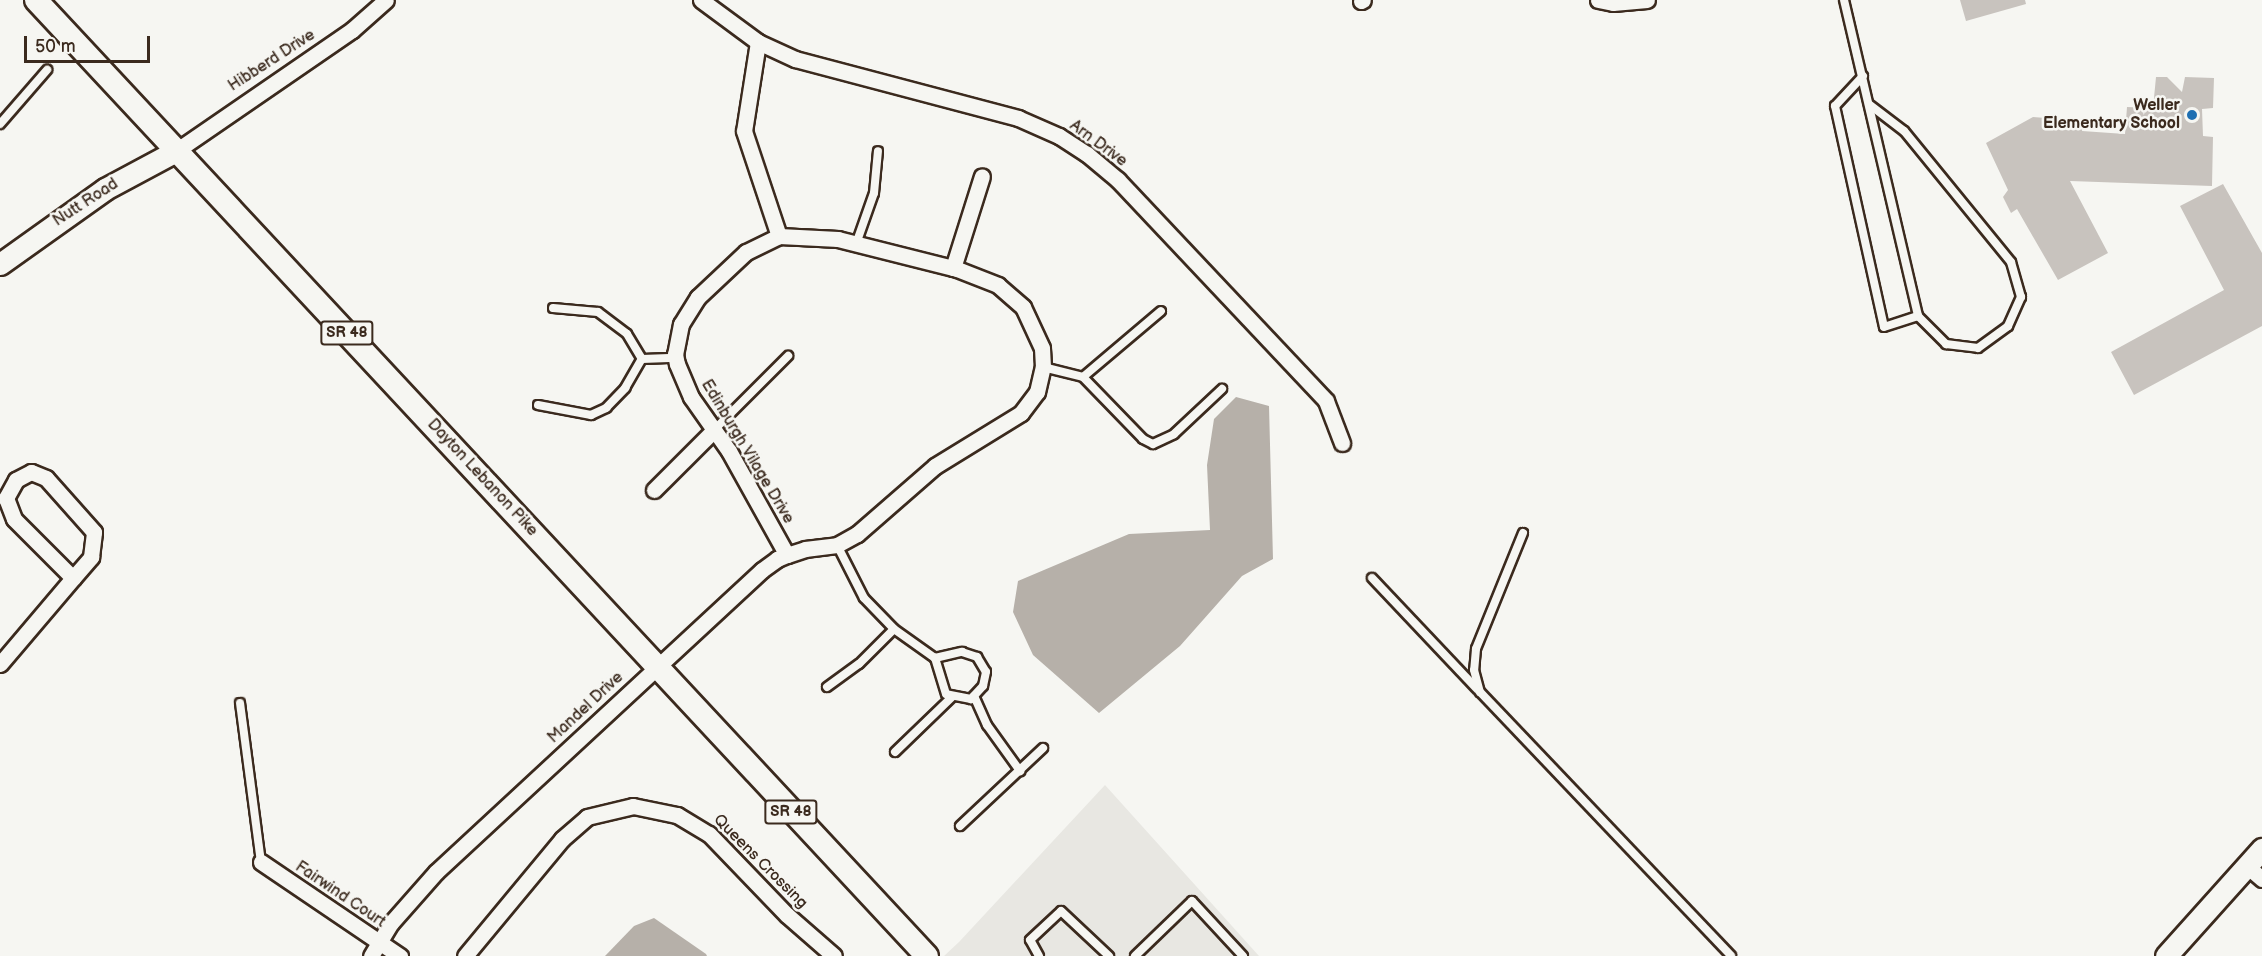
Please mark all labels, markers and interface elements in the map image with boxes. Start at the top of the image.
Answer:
scale bar [27,24,153,62]
street label: Hibberd Drive [225,26,319,96]
text: 50 m [35,36,76,57]
place label: Weller Elementary School [2043,96,2180,134]
marker: Weller Elementary School [2185,108,2199,122]
street label: Arn Drive [1065,117,1131,171]
street label: Nutt Road [50,175,122,231]
road number: SR 48 [320,321,374,345]
street label: Edinburgh Vilage Drive [696,376,798,528]
street label: Dayton Lebanon Pike [423,415,541,541]
street label: Mandel Drive [544,668,628,748]
road number: SR 48 [764,800,818,824]
street label: Queens Crossing [709,811,811,913]
street label: Fairwind Court [291,858,389,932]

